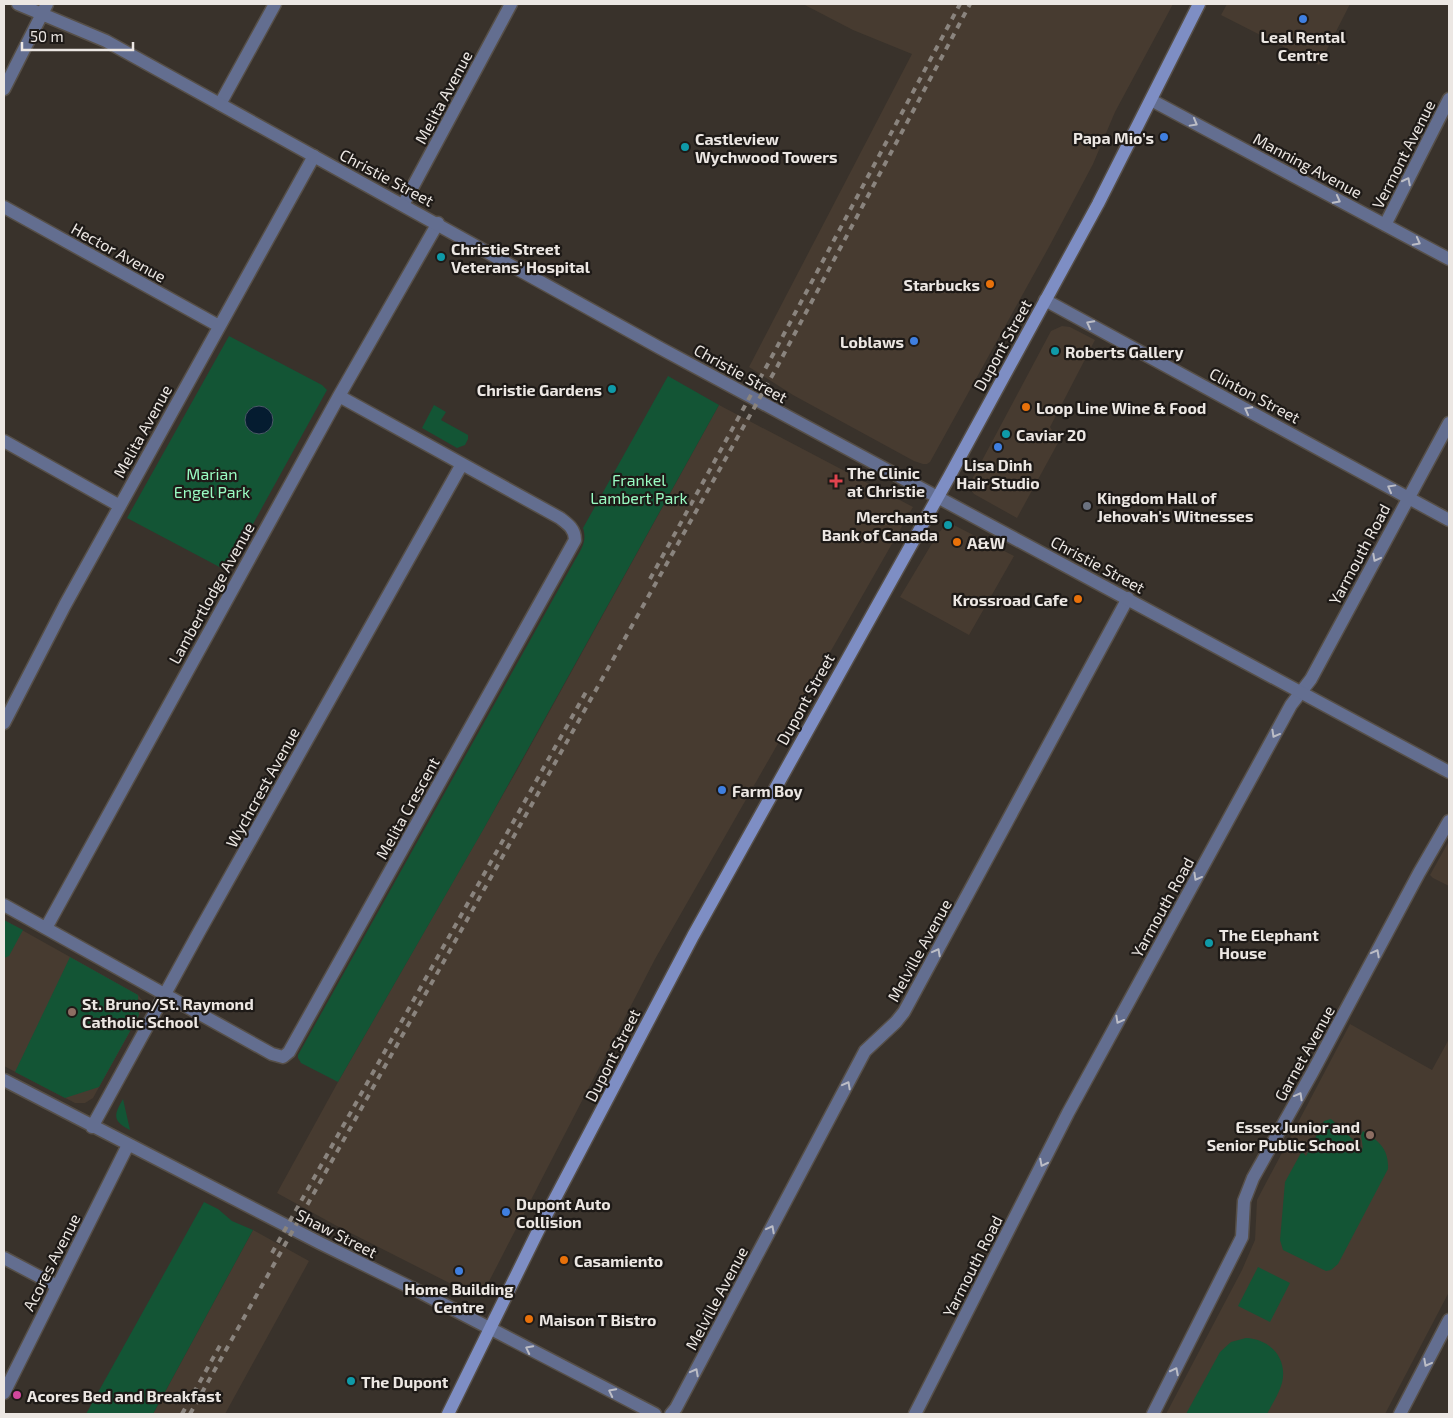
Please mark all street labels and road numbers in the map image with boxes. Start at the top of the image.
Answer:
street label: Melita Avenue [410,47,476,147]
street label: Vermont Avenue [1367,96,1439,212]
street label: Manning Avenue [1250,128,1366,202]
street label: Christie Street [337,144,437,210]
street label: Hector Avenue [68,218,170,286]
street label: Dupont Street [969,296,1035,394]
street label: Christie Street [691,340,791,406]
street label: Clinton Street [1207,363,1303,427]
street label: Melita Avenue [109,381,175,481]
street label: Yarmouth Road [1324,500,1394,608]
street label: Lambertlodge Avenue [164,519,258,667]
street label: Christie Street [1048,531,1148,597]
street label: Dupont Street [772,650,838,748]
street label: Wychcrest Avenue [221,724,303,850]
street label: Melita Crescent [371,754,443,862]
street label: Yarmouth Road [1127,854,1197,960]
street label: Melville Avenue [883,895,955,1005]
street label: Garnet Avenue [1270,1002,1338,1104]
street label: Dupont Street [580,1005,644,1105]
street label: Shaw Street [294,1205,380,1261]
street label: Acores Avenue [18,1210,84,1314]
street label: Yarmouth Road [938,1212,1006,1320]
street label: Melville Avenue [681,1243,751,1353]

